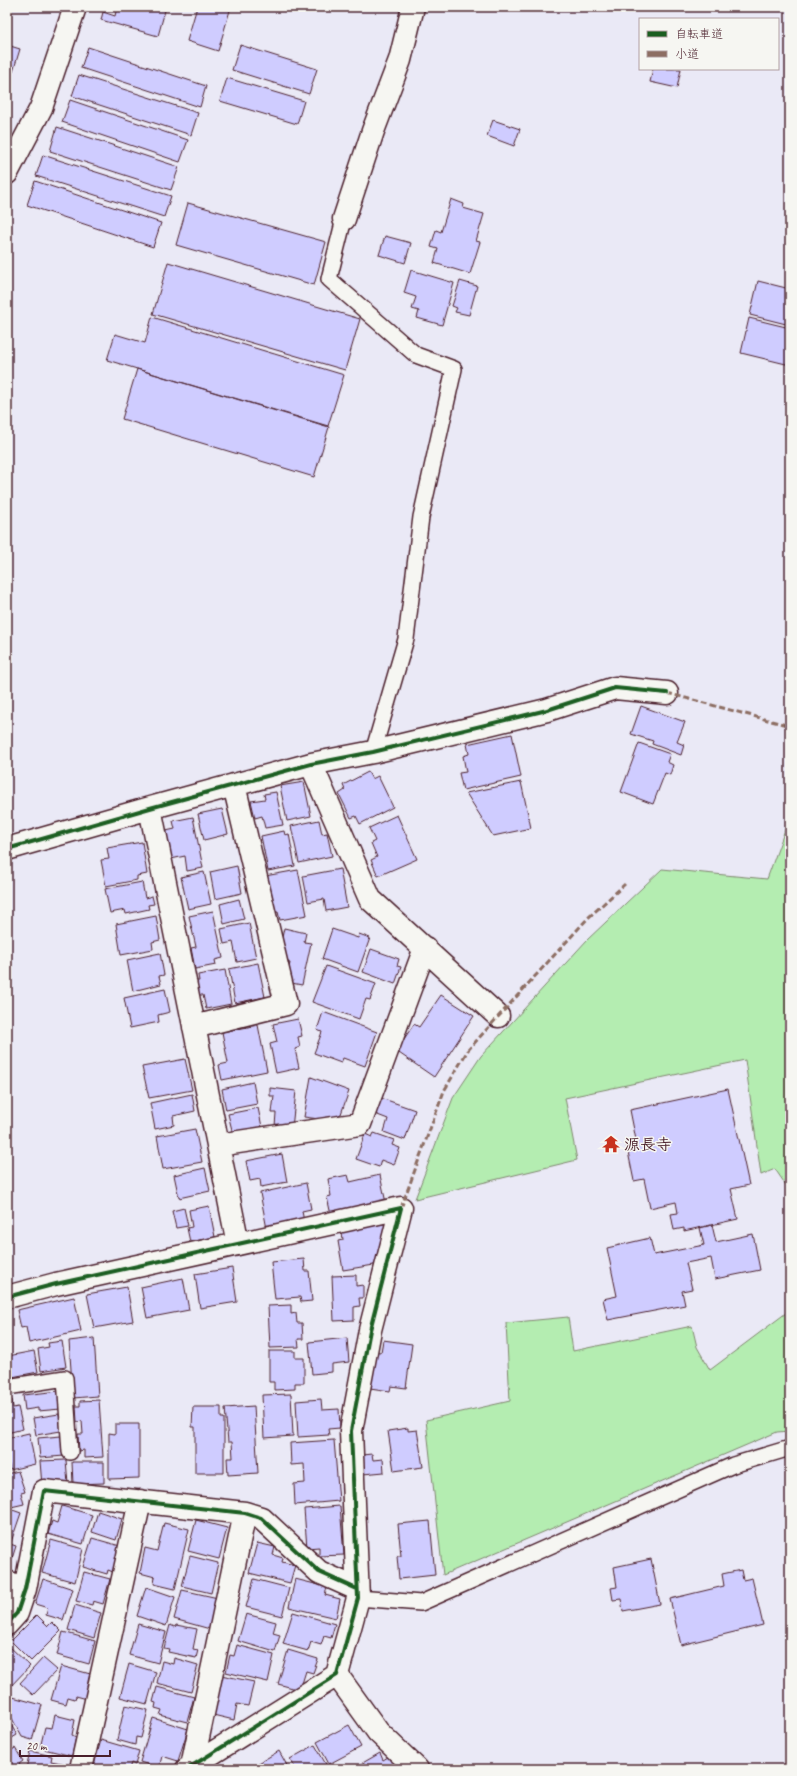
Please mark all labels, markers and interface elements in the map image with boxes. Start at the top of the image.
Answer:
legend [639,18,779,70]
text: 自転車道 [675,26,723,42]
text: 小道 [675,46,699,62]
temple icon: 源長寺 [601,1134,621,1154]
place label: 源長寺 [624,1135,672,1155]
scale bar [20,1732,110,1758]
text: 20 m [26,1738,48,1754]

